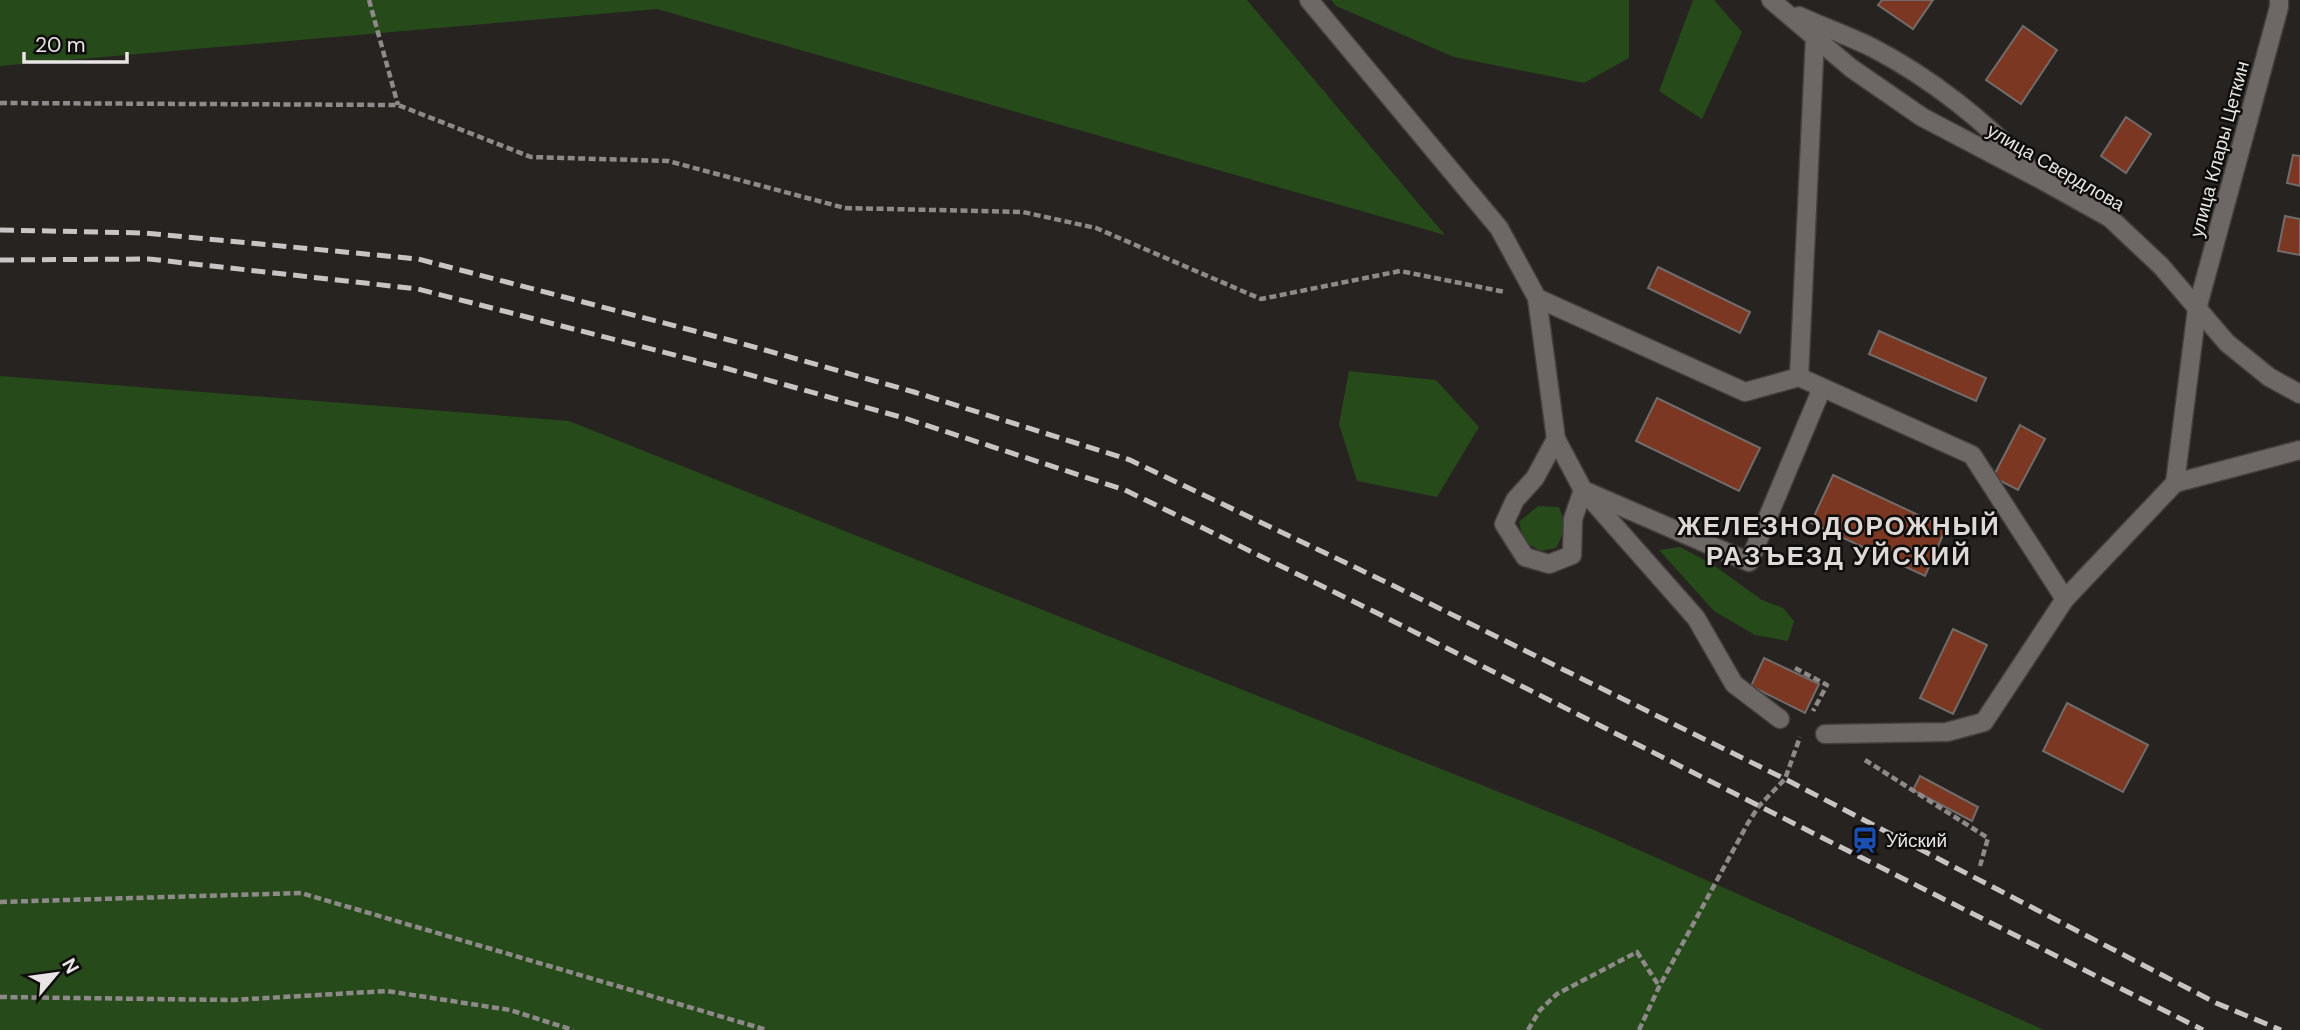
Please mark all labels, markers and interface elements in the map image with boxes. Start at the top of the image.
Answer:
scale bar [24,21,128,65]
text: 20 m [35,31,86,59]
street label: улица Клары Цеткин [2184,58,2255,240]
street label: улица Свердлова [1982,118,2129,217]
district label: ЖЕЛЕЗНОДОРОЖНЫЙ РАЗЪЕЗД УЙСКИЙ [1676,509,2001,573]
station icon: Уйский [1850,825,1880,855]
place label: Уйский [1886,828,1947,853]
north arrow [21,939,91,1009]
text: N [56,954,85,978]

